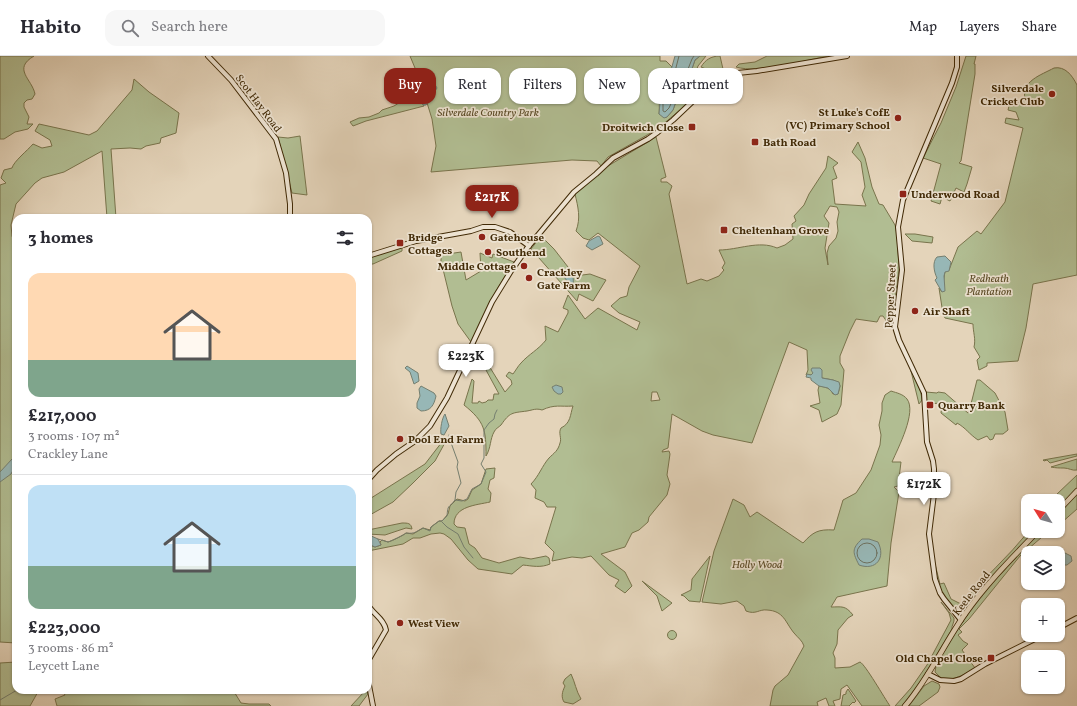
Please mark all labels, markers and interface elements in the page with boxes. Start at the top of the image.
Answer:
search box [105,10,385,46]
text: Habito [20,15,81,41]
icon: search [119,17,141,39]
text: Search here [151,17,228,38]
text: Map [909,18,937,37]
text: Layers [959,18,999,37]
text: Share [1021,18,1057,37]
chip: Buy [384,68,436,104]
chip: Rent [444,68,501,104]
chip: Filters [509,68,576,104]
chip: New [584,68,640,104]
chip: Apartment [648,68,743,104]
street label: Scot Hay Road [231,72,285,136]
place label: Silverdale Cricket Club [980,82,1044,110]
marker: Silverdale Cricket Club [1047,89,1057,99]
park label: Silverdale Country Park [437,106,539,121]
place label: St Luke's CofE (VC) Primary School [786,106,890,134]
marker: St Luke's CofE (VC) Primary School [893,113,903,123]
place label: Droitwich Close [602,121,684,136]
marker: Droitwich Close [687,122,697,132]
place label: Bath Road [763,136,817,151]
marker: Bath Road [750,137,760,147]
pin: £217K [464,185,520,219]
place label: Underwood Road [911,188,1000,203]
text: £217K [474,189,510,207]
marker: Underwood Road [898,189,908,199]
place label: Cheltenham Grove [732,224,830,239]
marker: Cheltenham Grove [719,225,729,235]
text: 3 homes [28,227,93,250]
icon: filters [334,227,356,249]
place label: Bridge Cottages [408,231,452,259]
place label: Gatehouse [490,231,545,246]
marker: Gatehouse [477,232,487,242]
marker: Bridge Cottages [395,238,405,248]
place label: Southend [496,246,546,261]
marker: Southend [483,247,493,257]
place label: Middle Cottage [437,260,516,275]
marker: Middle Cottage [519,261,529,271]
street label: Pepper Street [882,263,901,329]
place label: Crackley Gate Farm [537,266,591,294]
park label: Redheath Plantation [966,272,1012,300]
marker: Crackley Gate Farm [524,273,534,283]
icon: home [156,299,228,371]
place label: Air Shaft [923,305,970,320]
marker: Air Shaft [910,306,920,316]
pin: £223K [438,344,494,378]
text: £223K [448,348,484,366]
place label: Quarry Bank [938,399,1005,414]
marker: Quarry Bank [925,400,935,410]
text: £217,000 [28,405,97,428]
text: 3 rooms · 107 m² [28,428,119,446]
place label: Pool End Farm [408,433,484,448]
marker: Pool End Farm [395,434,405,444]
text: Crackley Lane [28,446,108,464]
pin: £172K [896,472,952,506]
text: £172K [906,476,942,494]
north arrow [1021,494,1065,538]
map controls [1021,494,1065,694]
icon: home [156,511,228,583]
button: layers [1021,546,1065,590]
park label: Holly Wood [732,558,783,573]
street label: Keele Road [950,568,994,619]
button: + [1021,598,1065,642]
text: £223,000 [28,617,101,640]
place label: West View [408,617,460,632]
marker: West View [395,618,405,628]
text: 3 rooms · 86 m² [28,640,113,658]
button: − [1021,650,1065,694]
place label: Old Chapel Close [896,652,983,667]
marker: Old Chapel Close [986,653,996,663]
text: Leycett Lane [28,658,99,676]

